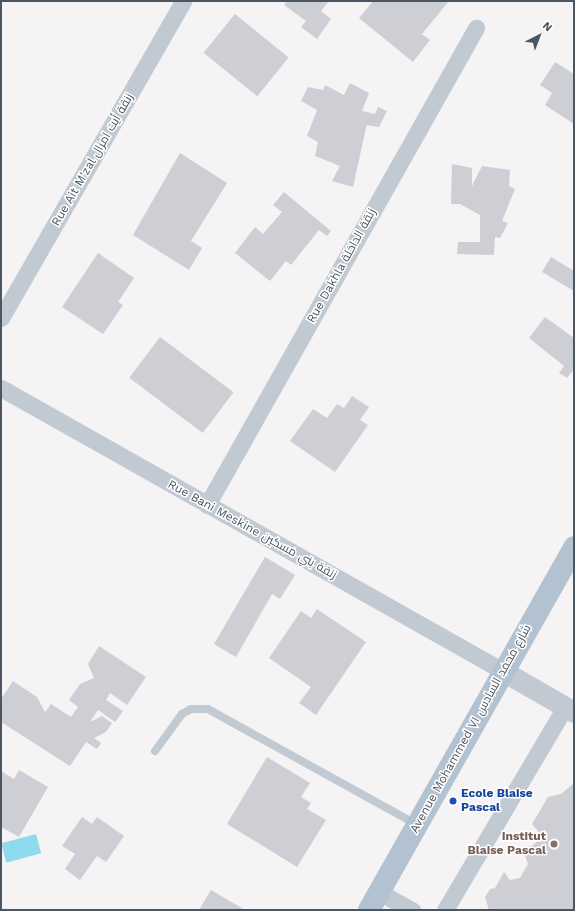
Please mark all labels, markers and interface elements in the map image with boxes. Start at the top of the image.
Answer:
north arrow [519,16,559,56]
text: N [540,19,555,34]
street label: Rue Ait M'zal زنقة أيت امزال [49,91,137,229]
street label: Rue Dakhla زنقة الداخلة [304,206,380,326]
street label: Rue Bani Meskine زنقة بني مسكين [165,477,339,583]
street label: Avenue Mohammed VI شارع محمد السادس [407,622,535,836]
place label: Ecole Blaise Pascal [461,787,533,815]
marker: Ecole Blaise Pascal [448,796,458,806]
place label: Institut Blaise Pascal [468,830,546,858]
marker: Institut Blaise Pascal [549,839,559,849]

